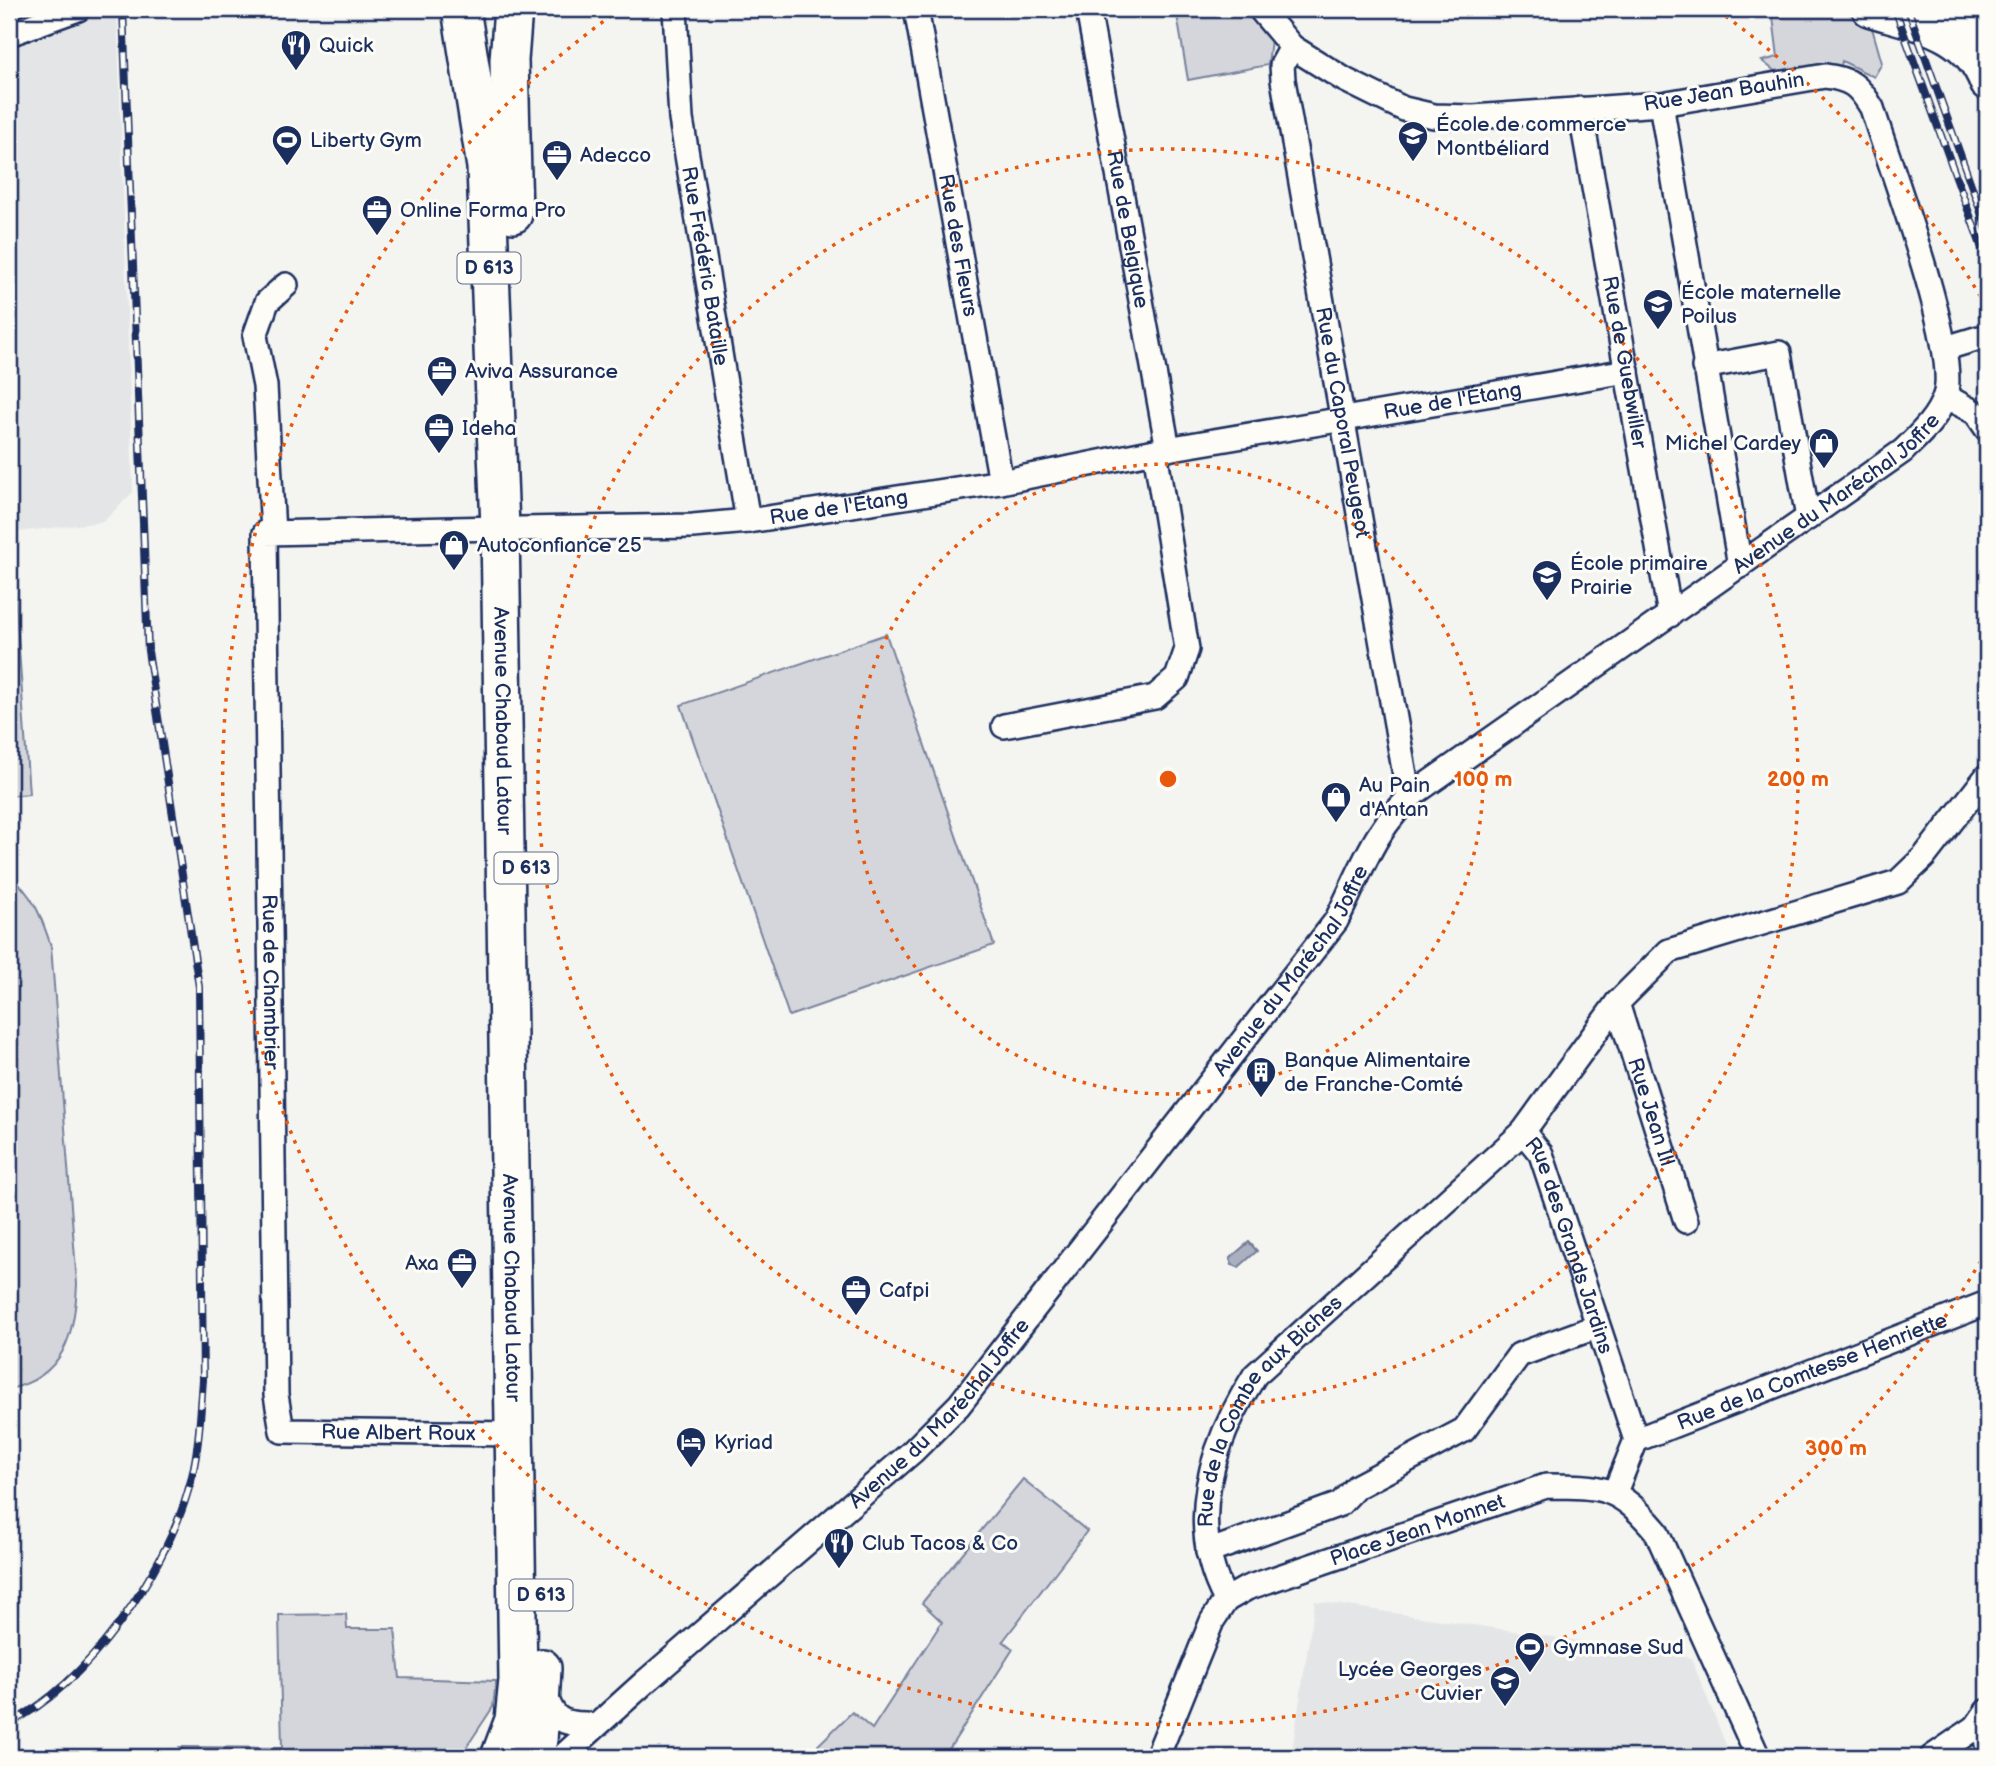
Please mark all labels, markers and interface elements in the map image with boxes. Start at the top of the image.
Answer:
restaurant icon: Quick [279,28,313,72]
place label: Quick [319,33,374,58]
street label: Rue Jean Bauhin [1642,67,1806,117]
place label: École de commerce Montbéliard [1436,112,1626,161]
school or university icon: École de commerce Montbéliard [1396,119,1430,163]
sports icon: Liberty Gym [270,123,304,167]
place label: Liberty Gym [310,128,422,153]
office icon: Adecco [540,138,574,182]
place label: Adecco [580,143,651,168]
street label: Rue de Belgique [1101,149,1155,310]
street label: Rue Frédéric Bataille [677,164,734,367]
street label: Rue des Fleurs [933,172,984,319]
office icon: Online Forma Pro [360,193,394,237]
place label: Online Forma Pro [400,198,566,223]
road number: D 613 [458,252,520,284]
street label: Rue de Guebwiller [1597,274,1653,451]
place label: École maternelle Poilus [1681,280,1841,329]
school or university icon: École maternelle Poilus [1641,287,1675,331]
street label: Rue du Caporal Peugeot [1311,305,1376,540]
office icon: Aviva Assurance [425,354,459,398]
place label: Aviva Assurance [465,359,618,384]
street label: Rue de l'Étang [1382,377,1523,425]
street label: Avenue du Maréchal Joffre [1728,408,1945,579]
office icon: Ideha [422,411,456,455]
place label: Ideha [462,416,517,441]
shop icon: Michel Cardey [1807,426,1841,470]
place label: Michel Cardey [1665,431,1802,456]
street label: Rue de l'Étang [768,484,909,530]
shop icon: Autoconfiance 25 [437,528,471,572]
place label: Autoconfiance 25 [477,533,642,558]
place label: École primaire Prairie [1570,551,1708,600]
school or university icon: École primaire Prairie [1530,558,1564,602]
street label: Avenue Chabaud Latour [489,607,517,835]
centre of rings [1156,767,1180,791]
text: 100 m [1454,767,1512,792]
text: 200 m [1767,767,1829,792]
place label: Au Pain d'Antan [1359,773,1430,822]
shop icon: Au Pain d'Antan [1319,780,1353,824]
road number: D 613 [494,852,558,884]
street label: Avenue du Maréchal Joffre [1208,861,1373,1081]
street label: Rue de Chambrier [257,894,284,1070]
place label: Banque Alimentaire de Franche-Comté [1284,1048,1471,1097]
building icon: Banque Alimentaire de Franche-Comté [1244,1055,1278,1099]
street label: Rue Jean Ill [1623,1055,1680,1169]
street label: Rue des Grands Jardins [1520,1132,1619,1357]
street label: Avenue Chabaud Latour [498,1174,526,1402]
office icon: Axa [445,1246,479,1290]
place label: Axa [405,1251,439,1276]
office icon: Cafpi [839,1273,873,1317]
place label: Cafpi [879,1278,929,1303]
street label: Rue de la Combe aux Biches [1193,1290,1347,1527]
street label: Rue de la Comtesse Henriette [1673,1307,1951,1435]
street label: Avenue du Maréchal Joffre [843,1313,1034,1513]
street label: Rue Albert Roux [321,1419,476,1446]
hotel icon: Kyriad [674,1425,708,1469]
place label: Kyriad [714,1430,773,1455]
text: 300 m [1805,1436,1867,1461]
street label: Place Jean Monnet [1327,1488,1508,1571]
restaurant icon: Club Tacos & Co [822,1526,856,1570]
place label: Club Tacos & Co [862,1531,1018,1556]
road number: D 613 [510,1580,572,1610]
sports icon: Gymnase Sud [1513,1630,1547,1674]
place label: Gymnase Sud [1553,1635,1684,1660]
place label: Lycée Georges Cuvier [1338,1657,1482,1706]
school or university icon: Lycée Georges Cuvier [1488,1664,1522,1708]

